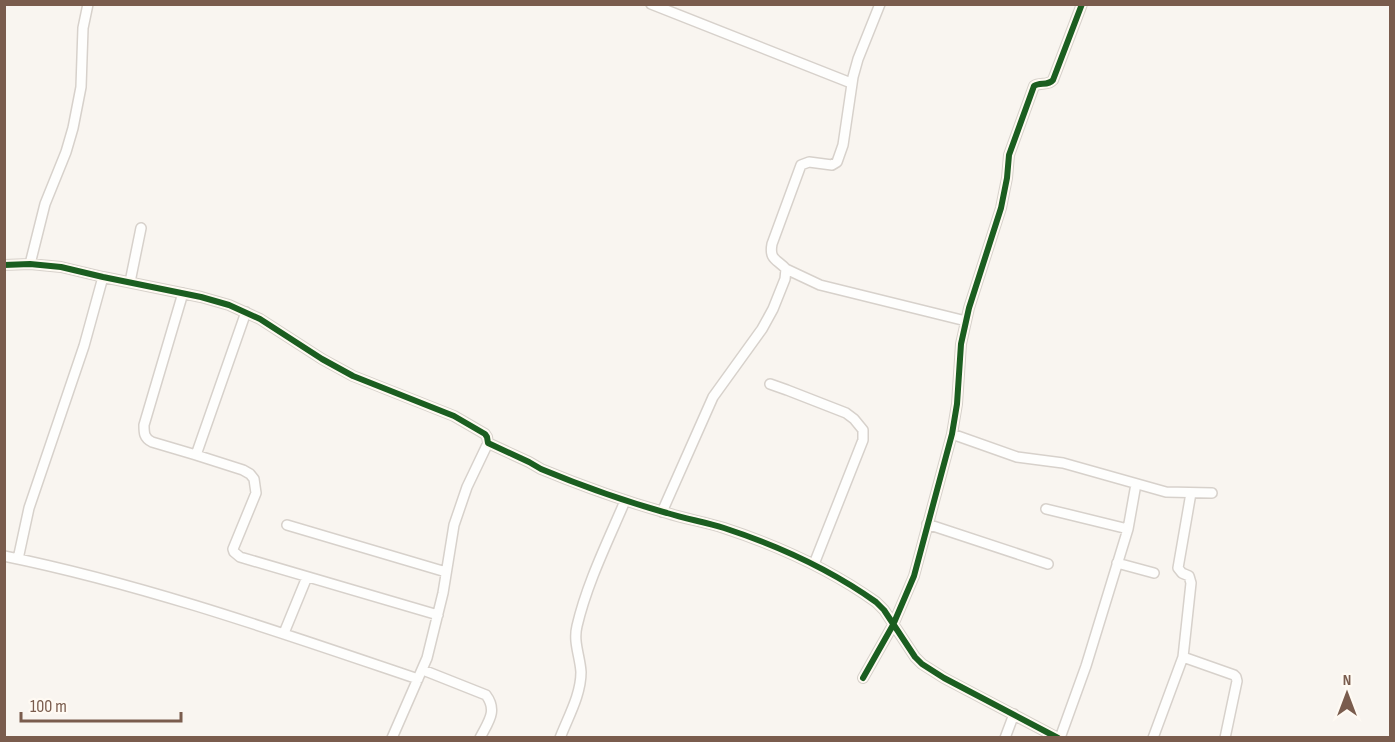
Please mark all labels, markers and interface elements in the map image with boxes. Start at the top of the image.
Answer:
north arrow [1317,664,1377,724]
text: N [1343,671,1351,690]
scale bar [21,685,182,723]
text: 100 m [30,696,67,717]

